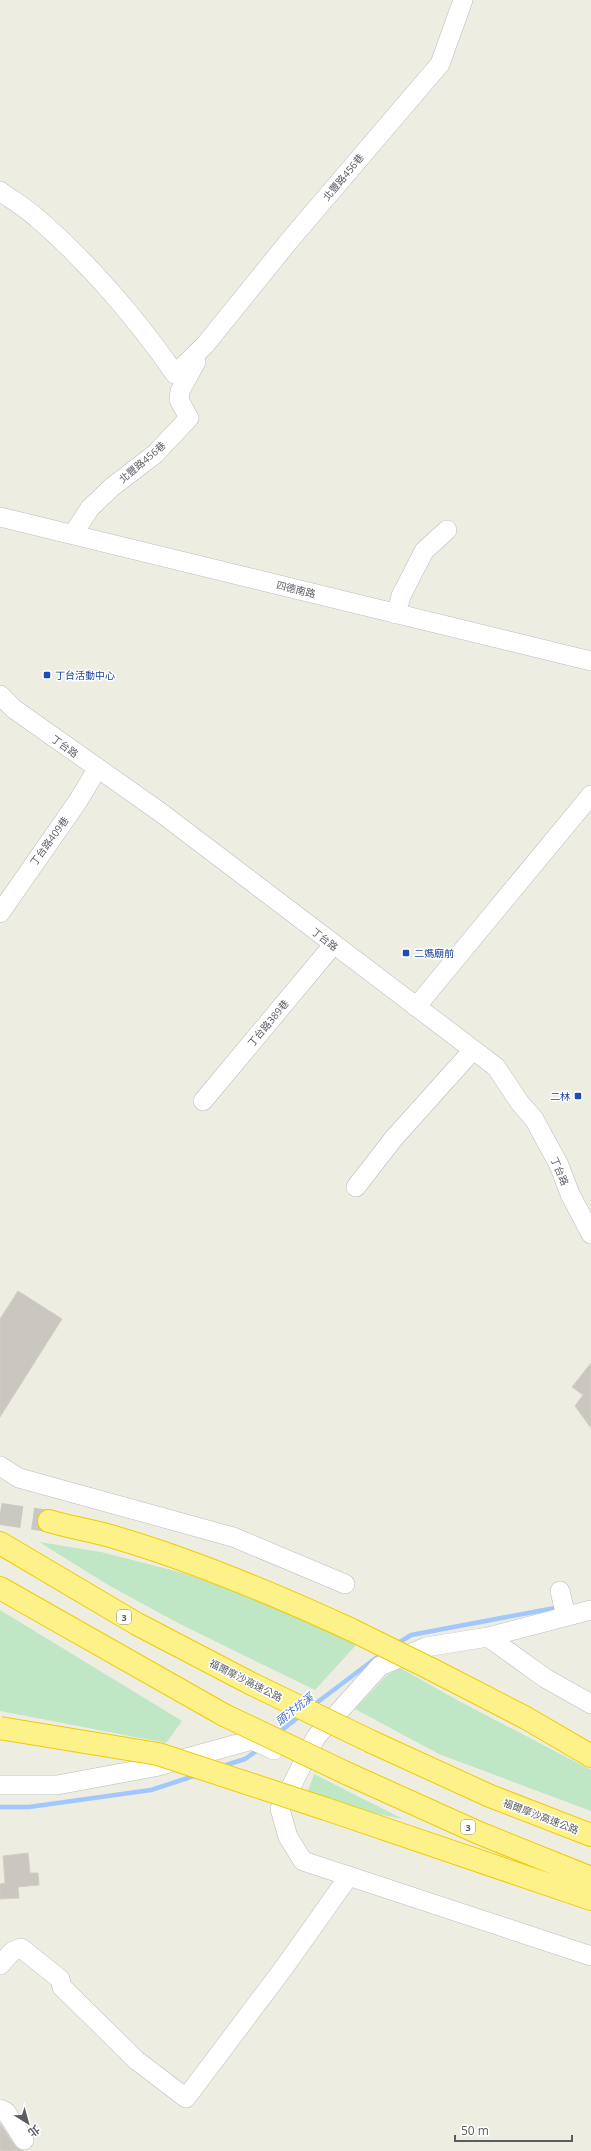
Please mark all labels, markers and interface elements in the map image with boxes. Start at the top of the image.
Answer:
street label: 北豐路456巷 [319,151,367,203]
street label: 北豐路456巷 [116,438,168,486]
street label: 四德南路 [275,577,317,601]
place label: 丁台活動中心 [55,668,115,682]
marker: 丁台活動中心 [42,670,52,680]
street label: 丁台路 [49,732,81,760]
street label: 丁台路409巷 [27,814,71,868]
street label: 丁台路 [309,924,341,954]
place label: 二媽廟前 [414,946,454,960]
marker: 二媽廟前 [401,948,411,958]
street label: 丁台路389巷 [244,997,292,1049]
place label: 二林 [550,1089,570,1103]
marker: 二林 [573,1091,583,1101]
street label: 丁台路 [548,1154,572,1188]
road number: 3 [117,1610,131,1624]
street label: 福爾摩沙高速公路 [207,1656,285,1704]
water label: 頭汴坑溪 [272,1688,318,1728]
street label: 福爾摩沙高速公路 [501,1795,581,1837]
road number: 3 [461,1820,475,1834]
north arrow [8,2103,48,2143]
scale bar [455,2117,572,2143]
text: 北 [25,2122,43,2141]
text: 50 m [461,2122,489,2139]

